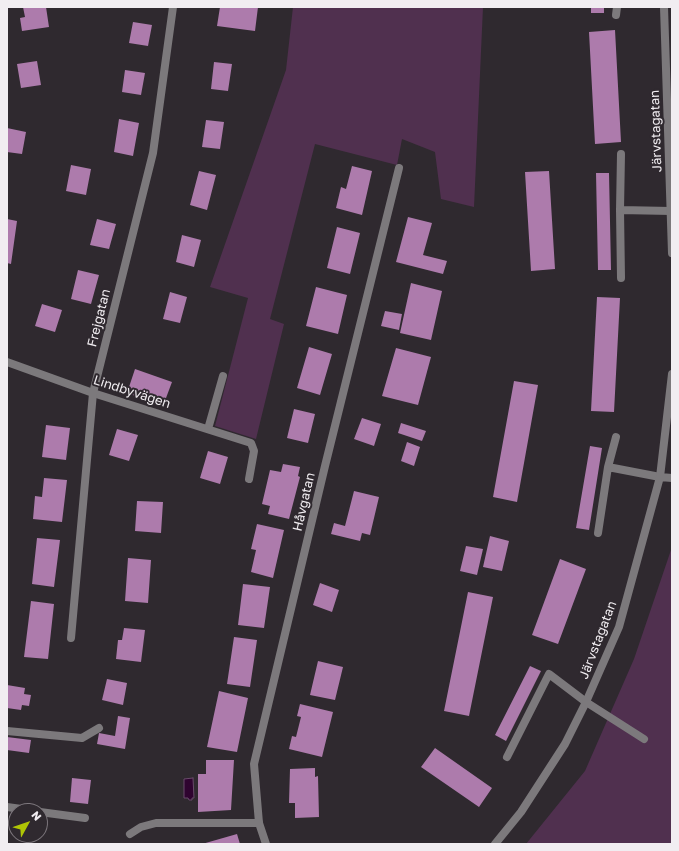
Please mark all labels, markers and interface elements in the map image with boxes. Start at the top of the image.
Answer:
street label: Järvstagatan [647,90,665,172]
street label: Frejgatan [84,287,114,349]
street label: Lindbyvägen [91,372,173,412]
street label: Håvgatan [290,471,318,533]
street label: Järvstagatan [576,599,620,681]
north arrow [8,803,48,843]
text: N [29,808,44,823]

